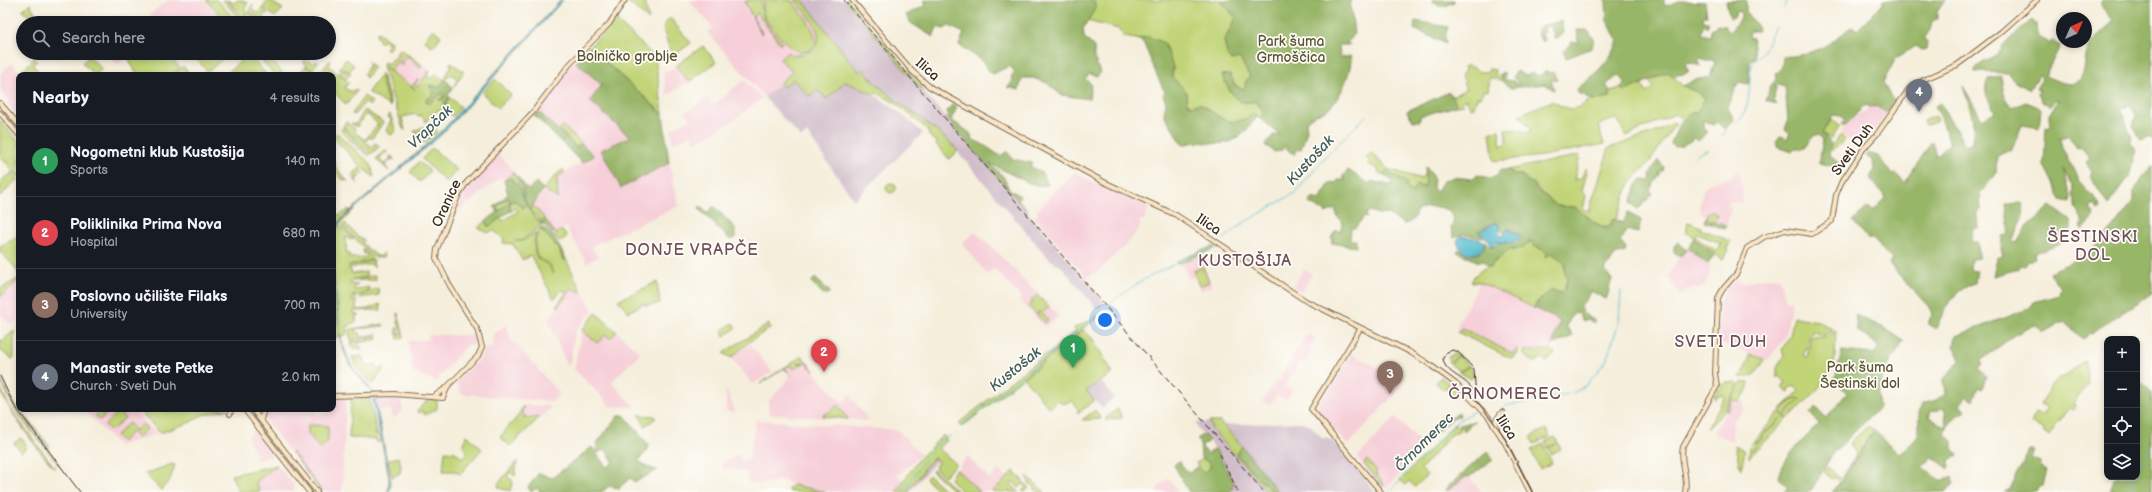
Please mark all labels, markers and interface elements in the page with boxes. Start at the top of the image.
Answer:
north arrow [2056,12,2092,48]
search box [16,16,336,60]
icon: search [30,27,52,49]
text: Search here [62,29,145,48]
park label: Park šuma Grmoščica [1256,33,1326,66]
park label: Bolničko groblje [576,48,678,65]
street label: Ilica [912,54,943,84]
pin: 4 [1906,79,1932,112]
text: Nearby [32,88,89,108]
text: 4 results [270,90,320,106]
water label: Vrapčak [404,101,457,153]
street label: Sveti Duh [1828,120,1877,179]
water label: Kustošak [1282,131,1339,189]
text: Nogometni klub Kustošija [70,143,245,162]
text: 1 [42,153,48,169]
text: 140 m [285,153,320,169]
text: Sports [70,162,108,178]
street label: Oranice [428,177,465,230]
street label: Ilica [1193,210,1224,239]
text: Poliklinika Prima Nova [70,215,222,234]
text: 2 [41,225,49,241]
text: 680 m [283,225,320,241]
district label: ŠESTINSKI DOL [2047,226,2139,265]
text: Hospital [70,234,118,250]
district label: DONJE VRAPČE [625,239,759,260]
district label: KUSTOŠIJA [1198,250,1292,271]
text: Poslovno učilište Filaks [70,287,227,306]
text: 3 [41,297,49,313]
text: 700 m [284,297,320,313]
text: University [70,306,127,322]
your location [1095,310,1115,330]
district label: SVETI DUH [1674,333,1768,352]
pin: 1 [1060,335,1086,368]
map controls [2104,336,2140,480]
button: + [2104,336,2140,372]
pin: 2 [811,339,837,372]
water label: Kustošak [985,342,1046,396]
text: Manastir svete Petke [70,359,213,378]
park label: Park šuma Šestinski dol [1820,359,1900,392]
pin: 3 [1377,361,1403,394]
text: 4 [41,369,49,385]
text: 2.0 km [282,369,320,385]
button: − [2104,372,2140,408]
text: Church · Sveti Duh [70,378,176,394]
district label: ČRNOMEREC [1448,383,1562,404]
button: locate [2104,408,2140,444]
water label: Črnomerec [1391,409,1458,476]
street label: Ilica [1492,412,1521,443]
button: layers [2104,444,2140,480]

